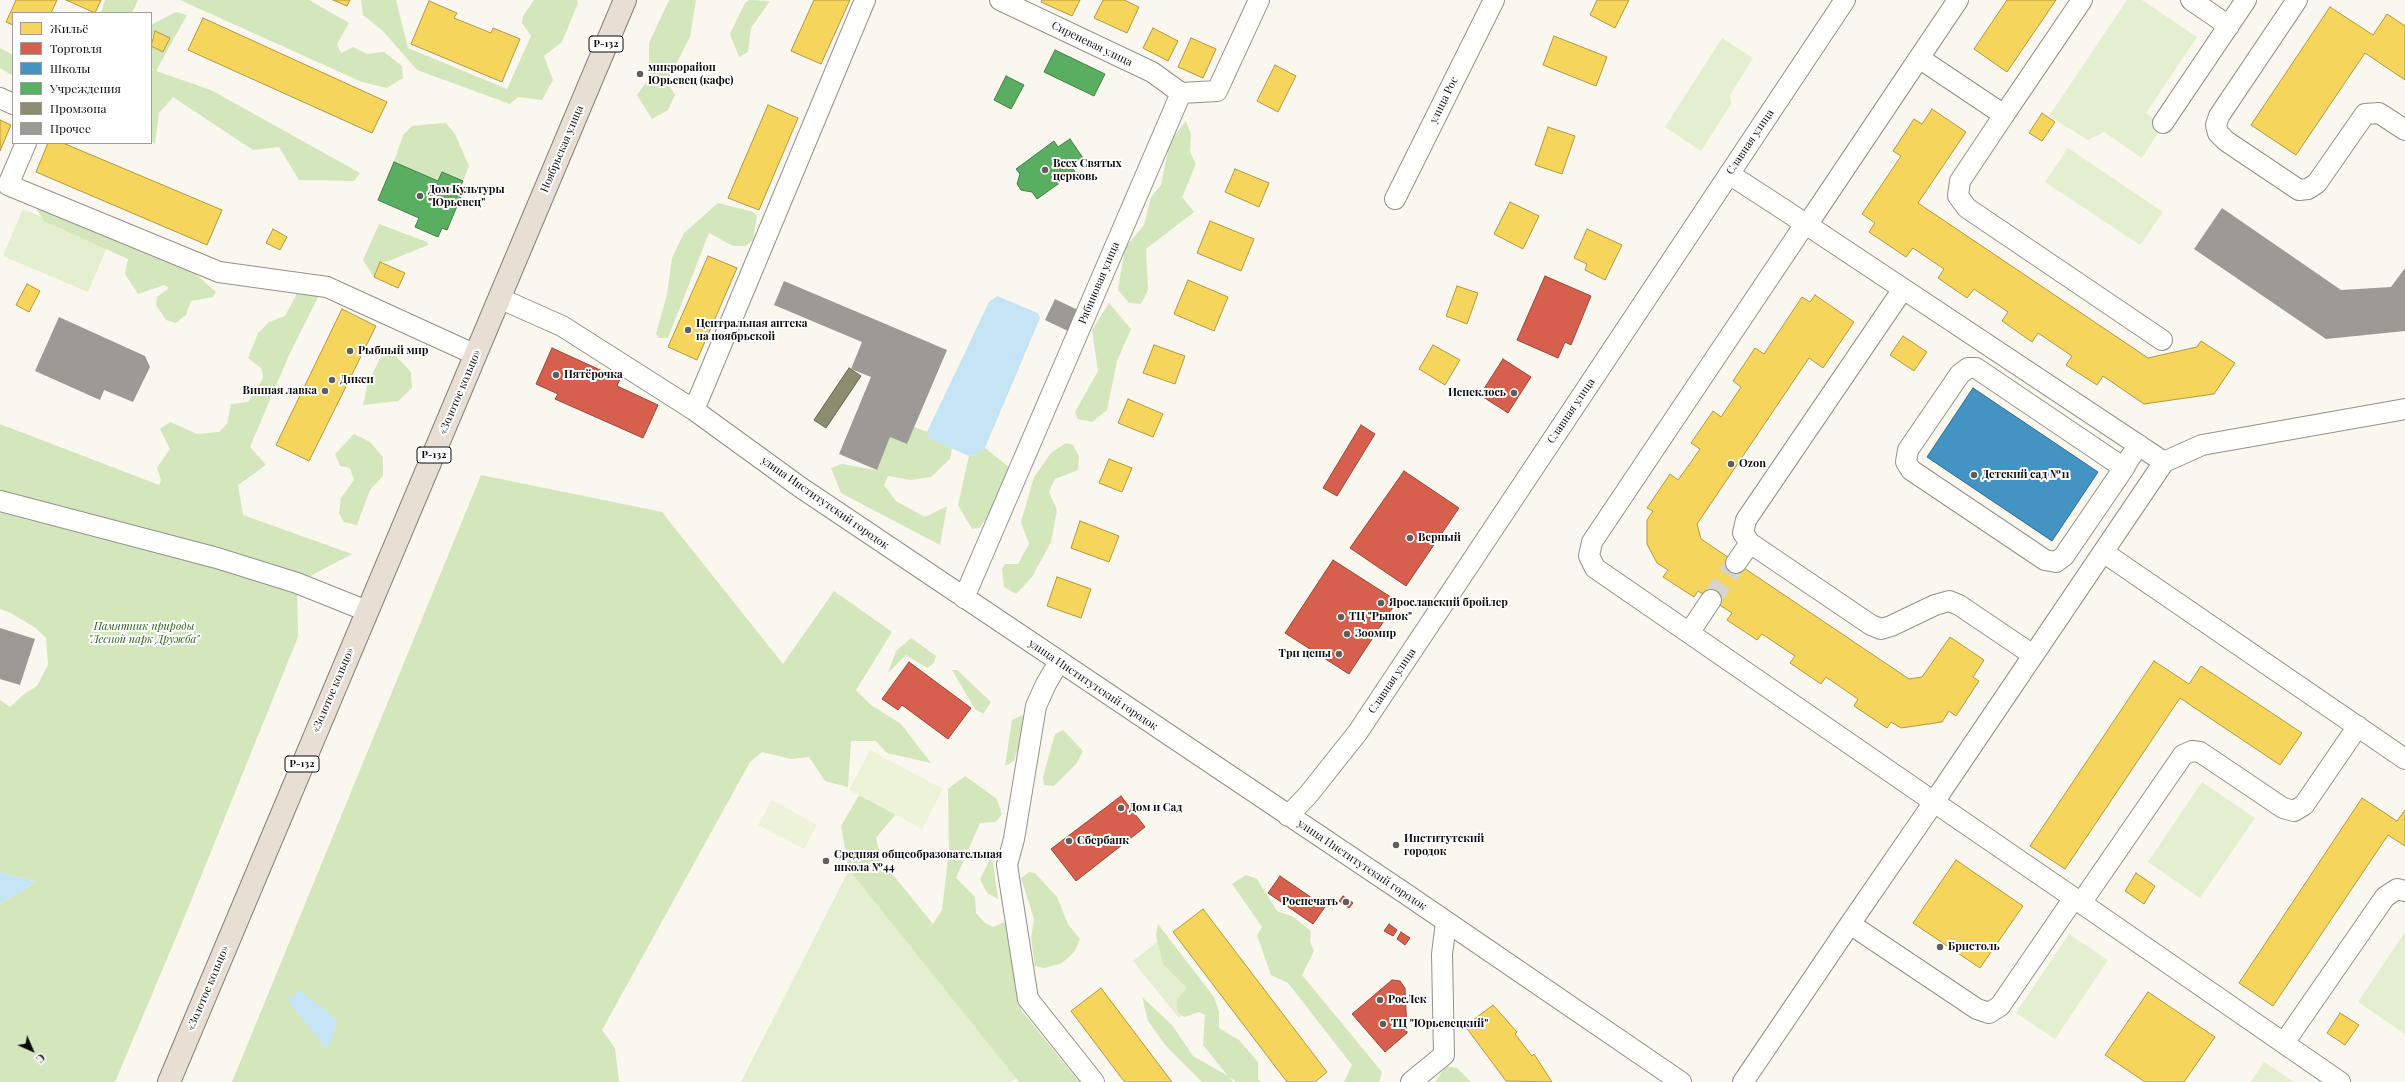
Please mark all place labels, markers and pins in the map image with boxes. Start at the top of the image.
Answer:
place label: микрорайон Юрьевец (кафе) [648,61,734,87]
marker: микрорайон Юрьевец (кафе) [635,69,645,79]
place label: Всех Святых церковь [1053,157,1122,183]
marker: Всех Святых церковь [1040,165,1050,175]
place label: Дом Культуры "Юрьевец" [428,183,505,209]
marker: Дом Культуры "Юрьевец" [415,191,425,201]
place label: Центральная аптека на ноябрьской [696,317,808,343]
marker: Центральная аптека на ноябрьской [683,325,693,335]
place label: Рыбный мир [358,344,428,358]
marker: Рыбный мир [345,346,355,356]
place label: Пятёрочка [564,368,623,382]
marker: Пятёрочка [551,370,561,380]
place label: Дикси [340,373,374,387]
marker: Дикси [327,375,337,385]
place label: Винная лавка [243,384,317,398]
marker: Винная лавка [320,386,330,396]
place label: Испеклось [1448,386,1506,400]
marker: Испеклось [1509,388,1519,398]
place label: Ozon [1739,457,1766,471]
marker: Ozon [1726,459,1736,469]
place label: Детский сад №11 [1982,468,2070,482]
marker: Детский сад №11 [1969,470,1979,480]
place label: Верный [1418,531,1461,545]
marker: Верный [1405,533,1415,543]
place label: Ярославский бройлер [1389,596,1508,610]
marker: Ярославский бройлер [1376,598,1386,608]
place label: ТЦ "Рынок" [1349,610,1412,624]
marker: ТЦ "Рынок" [1336,612,1346,622]
place label: Зоомир [1355,627,1396,641]
marker: Зоомир [1342,629,1352,639]
place label: Три цены [1279,647,1331,661]
marker: Три цены [1334,649,1344,659]
place label: Дом и Сад [1129,801,1182,815]
marker: Дом и Сад [1116,803,1126,813]
place label: Институтский городок [1404,832,1484,858]
place label: Сбербанк [1077,834,1129,848]
marker: Сбербанк [1064,836,1074,846]
marker: Институтский городок [1391,840,1401,850]
place label: Средняя общеобразовательная школа №44 [834,848,1002,874]
marker: Средняя общеобразовательная школа №44 [821,856,831,866]
place label: Роспечать [1282,895,1338,909]
marker: Роспечать [1341,897,1351,907]
place label: Бристоль [1948,940,2000,954]
marker: Бристоль [1935,942,1945,952]
place label: РосЛек [1388,993,1427,1007]
marker: РосЛек [1375,995,1385,1005]
place label: ТЦ "Юрьевецкий" [1391,1017,1488,1031]
marker: ТЦ "Юрьевецкий" [1378,1019,1388,1029]

